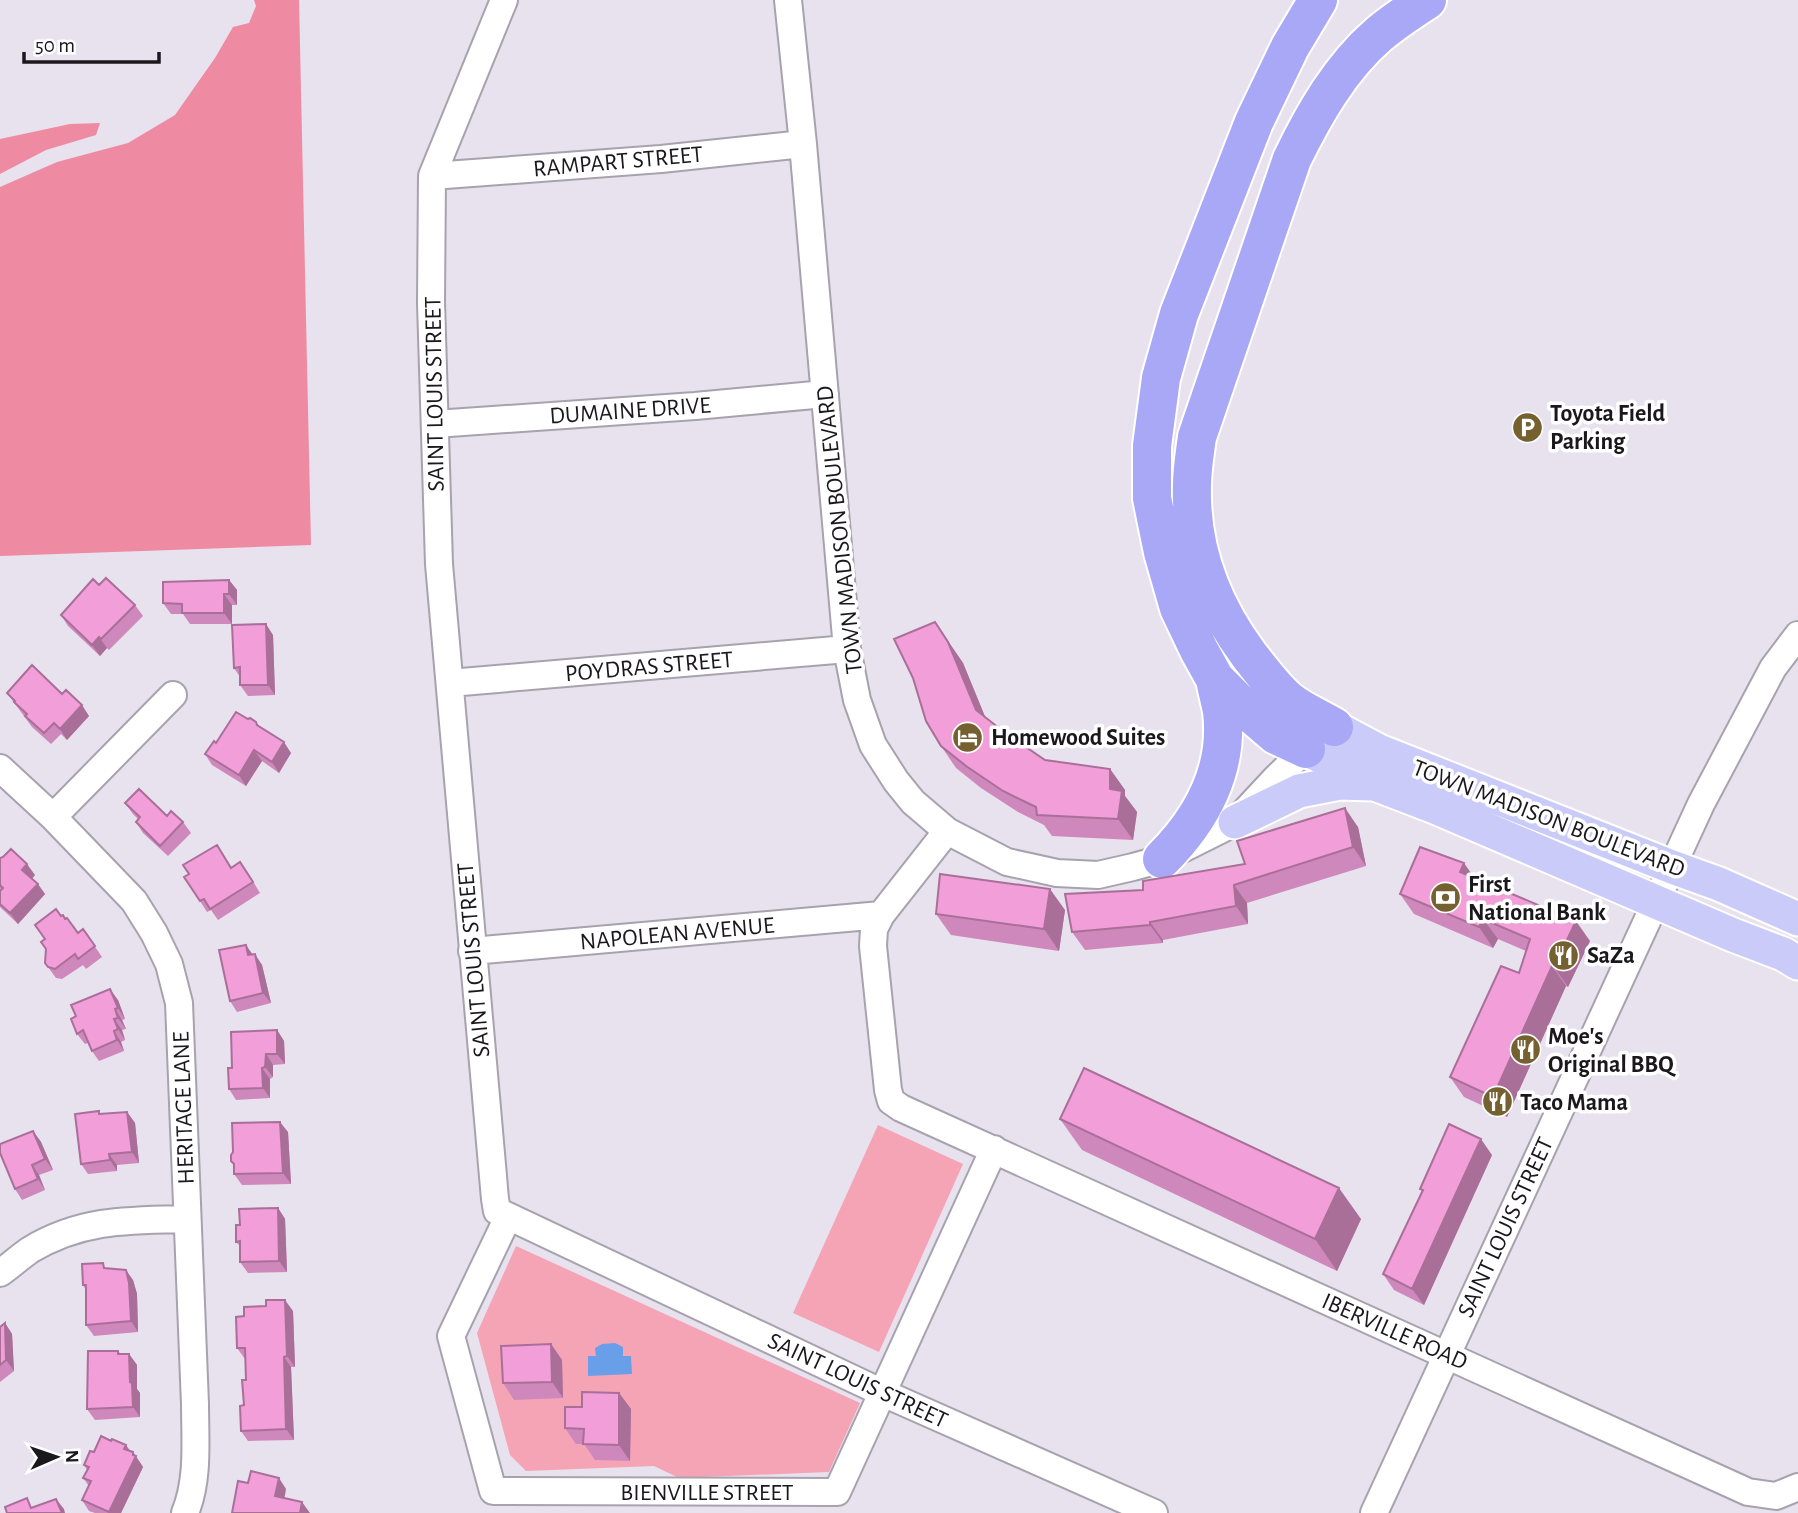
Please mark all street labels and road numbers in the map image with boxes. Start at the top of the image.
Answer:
street label: RAMPART STREET [532,143,704,181]
street label: SAINT LOUIS STREET [421,296,449,492]
street label: TOWN MADISON BOULEVARD [813,385,867,675]
street label: DUMAINE DRIVE [549,393,712,429]
street label: POYDRAS STREET [564,648,734,686]
street label: TOWN MADISON BOULEVARD [1409,756,1688,882]
street label: SAINT LOUIS STREET [454,861,494,1058]
street label: NAPOLEAN AVENUE [579,913,776,954]
street label: HERITAGE LANE [169,1031,199,1185]
street label: SAINT LOUIS STREET [1454,1134,1558,1321]
street label: IBERVILLE ROAD [1318,1289,1471,1375]
street label: SAINT LOUIS STREET [764,1329,951,1433]
street label: BIENVILLE STREET [620,1481,794,1505]

